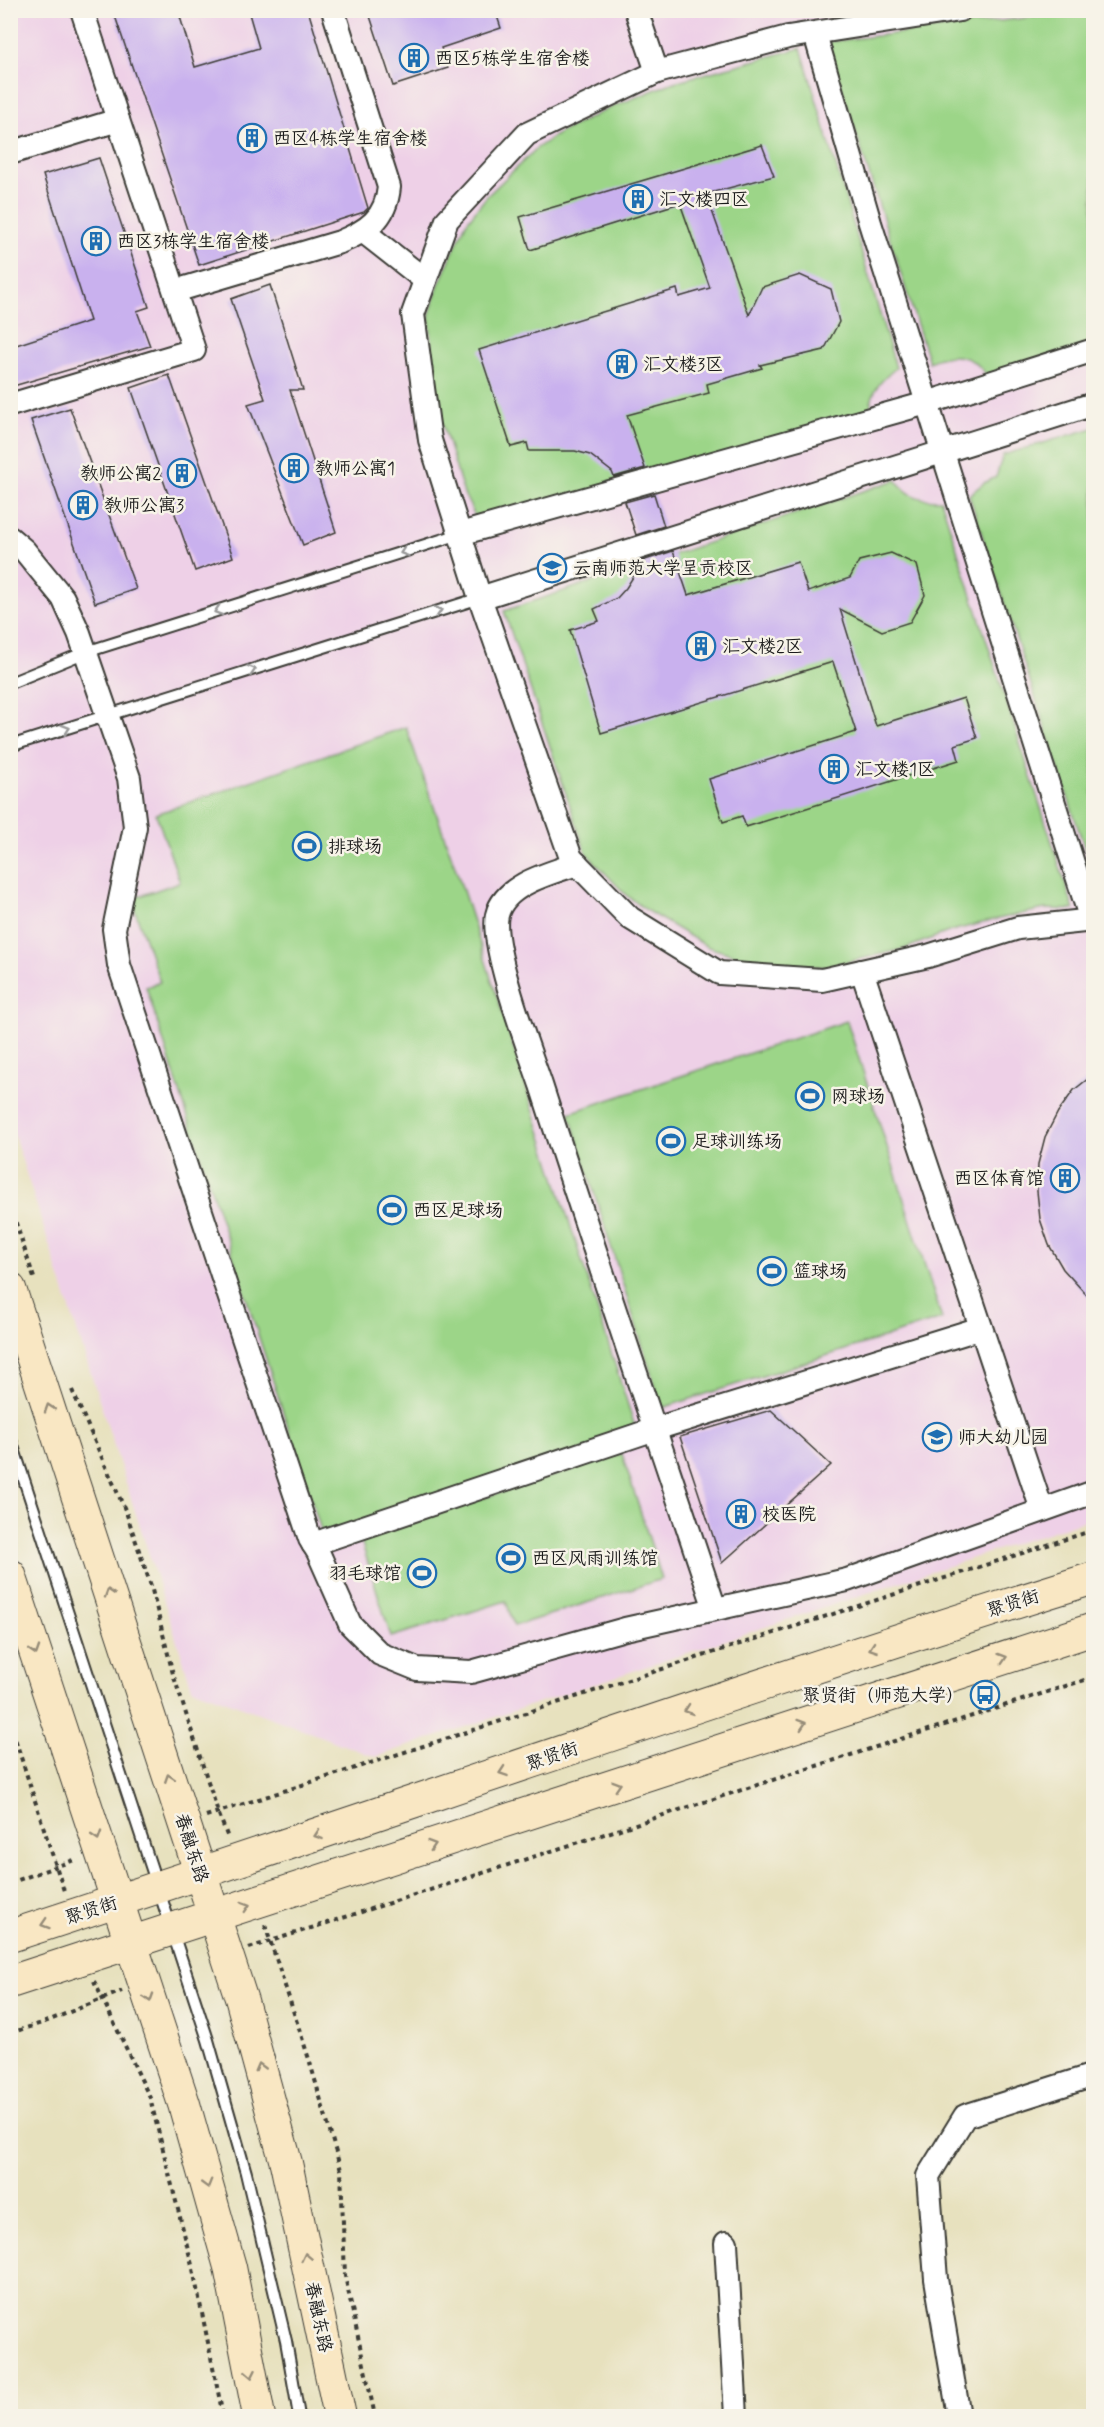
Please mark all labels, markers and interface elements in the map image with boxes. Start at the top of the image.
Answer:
building icon: 西区5栋学生宿舍楼 [398,42,430,74]
place label: 西区5栋学生宿舍楼 [435,47,590,71]
building icon: 西区4栋学生宿舍楼 [236,122,268,154]
place label: 西区4栋学生宿舍楼 [273,127,427,151]
building icon: 汇文楼四区 [622,183,654,215]
place label: 汇文楼四区 [659,188,749,212]
building icon: 西区3栋学生宿舍楼 [80,225,112,257]
place label: 西区3栋学生宿舍楼 [117,230,269,254]
building icon: 汇文楼3区 [606,348,638,380]
place label: 汇文楼3区 [643,353,723,377]
building icon: 教师公寓1 [278,452,310,484]
building icon: 教师公寓2 [166,457,198,489]
place label: 教师公寓1 [315,457,395,481]
place label: 教师公寓2 [80,462,161,486]
building icon: 教师公寓3 [67,489,99,521]
place label: 教师公寓3 [104,494,184,518]
one-way arrow [399,545,410,557]
school or university icon: 云南师范大学呈贡校区 [536,552,568,584]
place label: 云南师范大学呈贡校区 [573,557,753,581]
one-way arrow [213,603,224,616]
one-way arrow [432,606,443,618]
building icon: 汇文楼2区 [685,630,717,662]
place label: 汇文楼2区 [722,635,803,659]
one-way arrow [246,665,257,677]
one-way arrow [60,723,71,736]
building icon: 汇文楼1区 [818,753,850,785]
place label: 汇文楼1区 [855,758,935,782]
sports icon: 排球场 [291,830,323,862]
place label: 排球场 [328,835,382,859]
sports icon: 网球场 [794,1080,826,1112]
place label: 网球场 [831,1085,885,1109]
sports icon: 足球训练场 [655,1125,687,1157]
place label: 足球训练场 [692,1130,782,1154]
building icon: 西区体育馆 [1049,1162,1081,1194]
place label: 西区体育馆 [954,1167,1044,1191]
sports icon: 西区足球场 [376,1194,408,1226]
place label: 西区足球场 [413,1199,503,1223]
sports icon: 篮球场 [756,1255,788,1287]
place label: 篮球场 [793,1260,847,1284]
one-way arrow [44,1403,56,1414]
school or university icon: 师大幼儿园 [921,1421,953,1453]
place label: 师大幼儿园 [958,1426,1048,1450]
building icon: 校医院 [725,1498,757,1530]
place label: 校医院 [762,1503,816,1527]
sports icon: 西区风雨训练馆 [495,1542,527,1574]
place label: 西区风雨训练馆 [532,1547,658,1571]
sports icon: 羽毛球馆 [406,1557,438,1589]
place label: 羽毛球馆 [329,1562,401,1586]
street label: 聚贤街 [984,1585,1043,1623]
one-way arrow [104,1588,116,1599]
one-way arrow [868,1641,879,1653]
one-way arrow [28,1645,41,1656]
one-way arrow [997,1653,1008,1665]
bus stop icon: 聚贤街（师范大学） [969,1679,1001,1711]
place label: 聚贤街（师范大学） [802,1684,964,1708]
one-way arrow [683,1703,694,1716]
one-way arrow [796,1718,807,1731]
street label: 聚贤街 [523,1737,582,1777]
one-way arrow [498,1765,509,1778]
one-way arrow [164,1773,177,1784]
one-way arrow [611,1779,622,1792]
street label: 春融东路 [169,1810,214,1886]
one-way arrow [313,1827,324,1840]
one-way arrow [89,1830,102,1841]
one-way arrow [426,1840,437,1853]
street label: 聚贤街 [62,1891,121,1931]
one-way arrow [240,1901,251,1913]
one-way arrow [40,1917,51,1930]
one-way arrow [142,1992,155,2003]
one-way arrow [255,2062,267,2073]
one-way arrow [200,2179,212,2189]
one-way arrow [300,2252,313,2262]
street label: 春融东路 [299,2279,337,2355]
one-way arrow [244,2369,257,2379]

